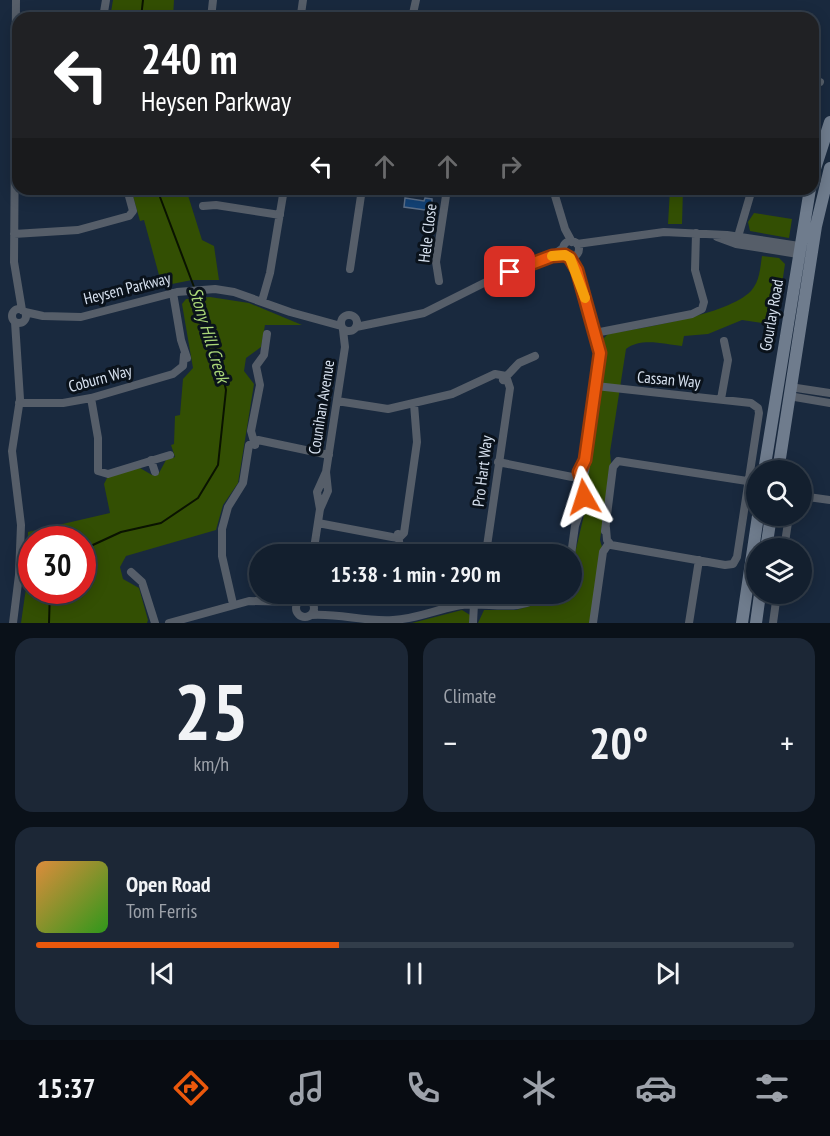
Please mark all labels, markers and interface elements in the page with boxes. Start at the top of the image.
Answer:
text: 240 m [141,31,238,86]
icon: left [42,36,120,114]
text: Heysen Parkway [141,84,291,118]
icon: left [305,150,338,183]
icon: ahead [368,150,401,183]
icon: ahead [431,150,464,183]
icon: right [494,150,527,183]
street label: Hele Close [413,203,441,263]
pin [484,246,535,297]
icon: arrive [493,255,526,288]
street label: Heysen Parkway [81,268,173,308]
street label: Gourlay Road [755,278,787,352]
water label: Stony Hill Creek [184,284,235,387]
street label: Counihan Avenue [304,358,338,456]
street label: Coburn Way [66,360,134,396]
street label: Cassan Way [636,366,702,392]
street label: Pro Hart Way [468,434,496,508]
map controls [746,460,812,604]
button: search [746,460,812,526]
position arrow [552,465,616,529]
speed limit sign: 30 [18,526,96,604]
button: layers [746,538,812,604]
text: 15:38 · 1 min · 290 m [330,560,501,588]
text: 25 [174,661,249,762]
text: Climate [444,683,496,709]
text: 20° [589,713,648,771]
text: − [444,721,457,764]
text: + [780,721,794,764]
text: km/h [194,751,229,777]
text: Open Road [126,870,211,898]
text: Tom Ferris [126,898,197,924]
icon: previous [146,957,179,990]
icon: pause [398,957,431,990]
icon: next [651,957,684,990]
icon: directions [170,1067,212,1109]
icon: music [286,1067,328,1109]
icon: phone [402,1067,444,1109]
icon: climate [518,1067,560,1109]
icon: car [635,1067,677,1109]
icon: filters [751,1067,793,1109]
text: 15:37 [37,1071,96,1105]

